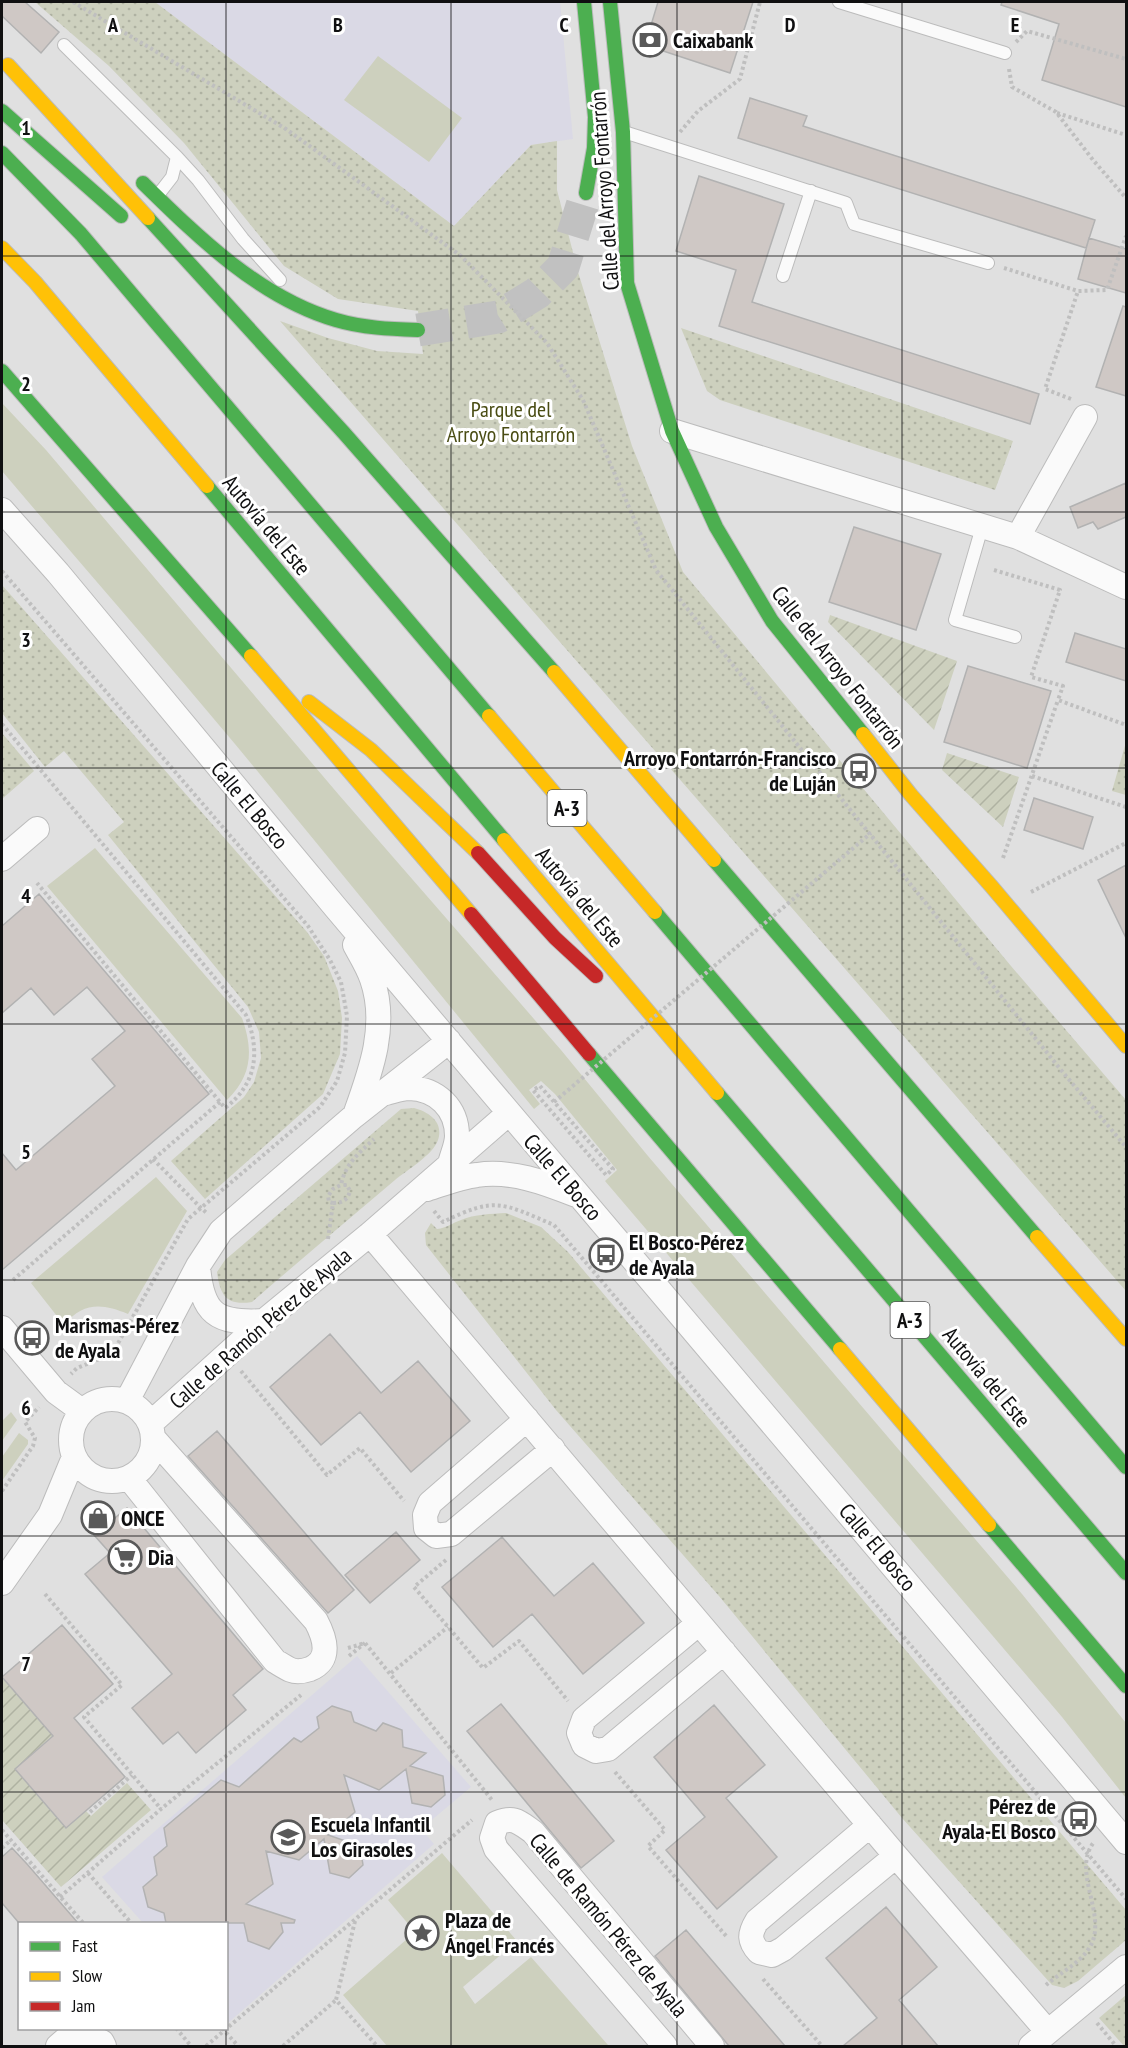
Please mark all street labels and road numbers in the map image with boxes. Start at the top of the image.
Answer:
street label: Calle del Arroyo Fontarrón [583,91,625,291]
street label: Autovía del Este [217,469,317,581]
street label: Calle del Arroyo Fontarrón [766,580,910,754]
street label: Calle El Bosco [205,755,295,855]
road number: A-3 [548,790,586,826]
street label: Autovía del Este [530,841,630,953]
street label: Calle El Bosco [518,1128,608,1226]
street label: Calle de Ramón Pérez de Ayala [163,1241,357,1415]
road number: A-3 [890,1302,930,1338]
street label: Autovía del Este [937,1321,1037,1433]
street label: Calle El Bosco [833,1497,923,1597]
street label: Calle de Ramón Pérez de Ayala [524,1827,694,2023]

